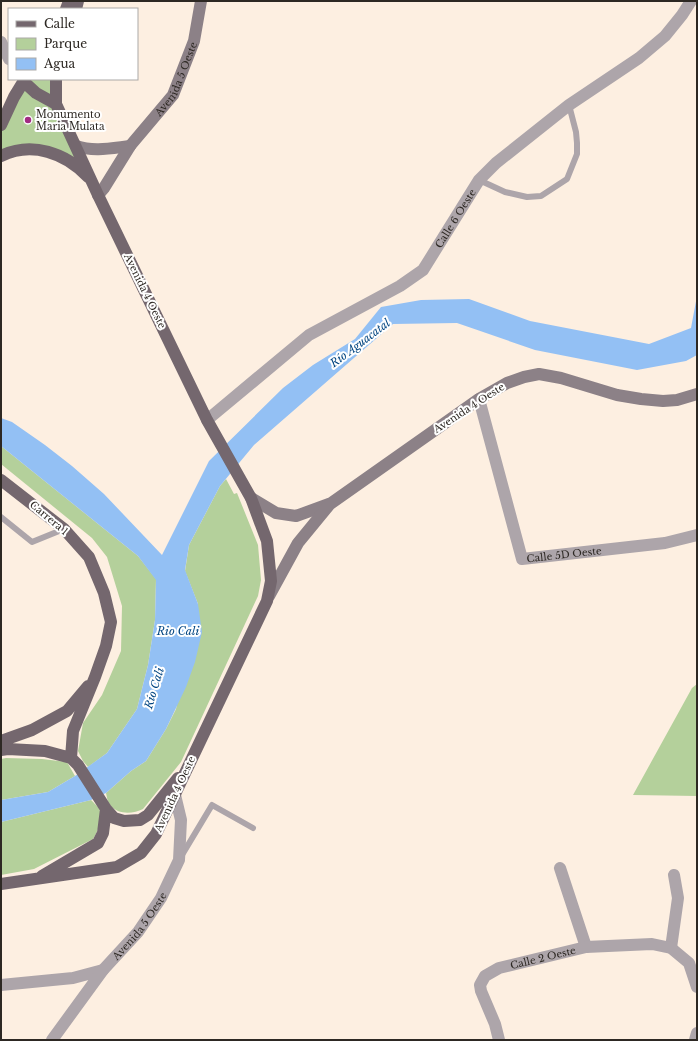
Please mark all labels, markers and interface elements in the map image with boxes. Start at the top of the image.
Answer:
legend [8,8,138,80]
text: Calle [44,16,75,31]
text: Parque [44,36,87,51]
street label: Avenida 5 Oeste [151,40,200,119]
text: Agua [43,56,75,71]
place label: Monumento Maria Mulata [36,108,105,133]
marker: Monumento Maria Mulata [23,115,33,125]
street label: Calle 6 Oeste [432,186,479,250]
street label: Avenida 4 Oeste [121,250,169,331]
water label: Río Aguacatal [326,315,393,371]
street label: Avenida 4 Oeste [430,380,507,436]
street label: Carrera 1 [27,498,71,538]
street label: Calle 5D Oeste [526,544,602,565]
water label: Rio Cali [156,624,199,638]
water label: Río Cali [141,666,167,711]
street label: Avenida 4 Oeste [151,754,198,835]
street label: Avenida 5 Oeste [109,890,169,963]
street label: Calle 2 Oeste [509,943,577,972]

